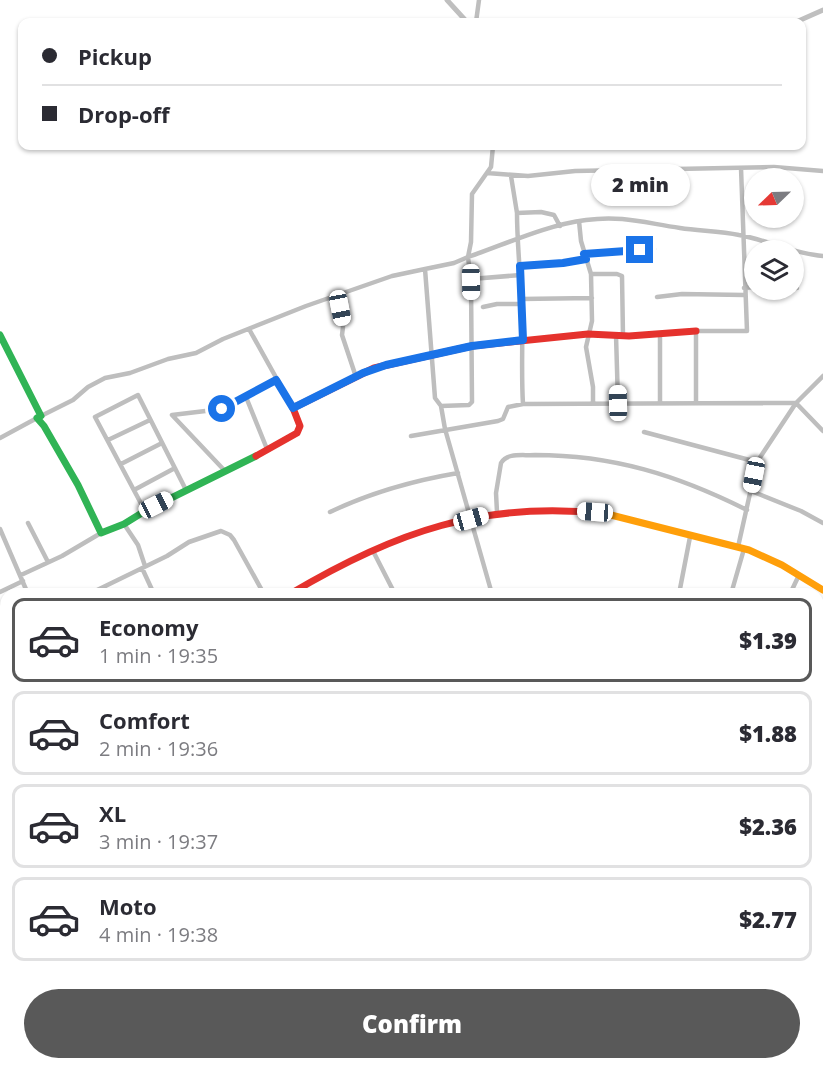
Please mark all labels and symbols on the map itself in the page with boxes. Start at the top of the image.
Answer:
callout: 2 min [590,163,690,205]
north arrow [744,168,804,228]
route end [626,236,653,263]
car [462,264,480,300]
car [328,289,352,327]
car [609,385,627,421]
route start [208,395,235,422]
car [742,456,766,494]
car [136,489,176,521]
car [576,502,614,522]
car [451,505,491,533]

